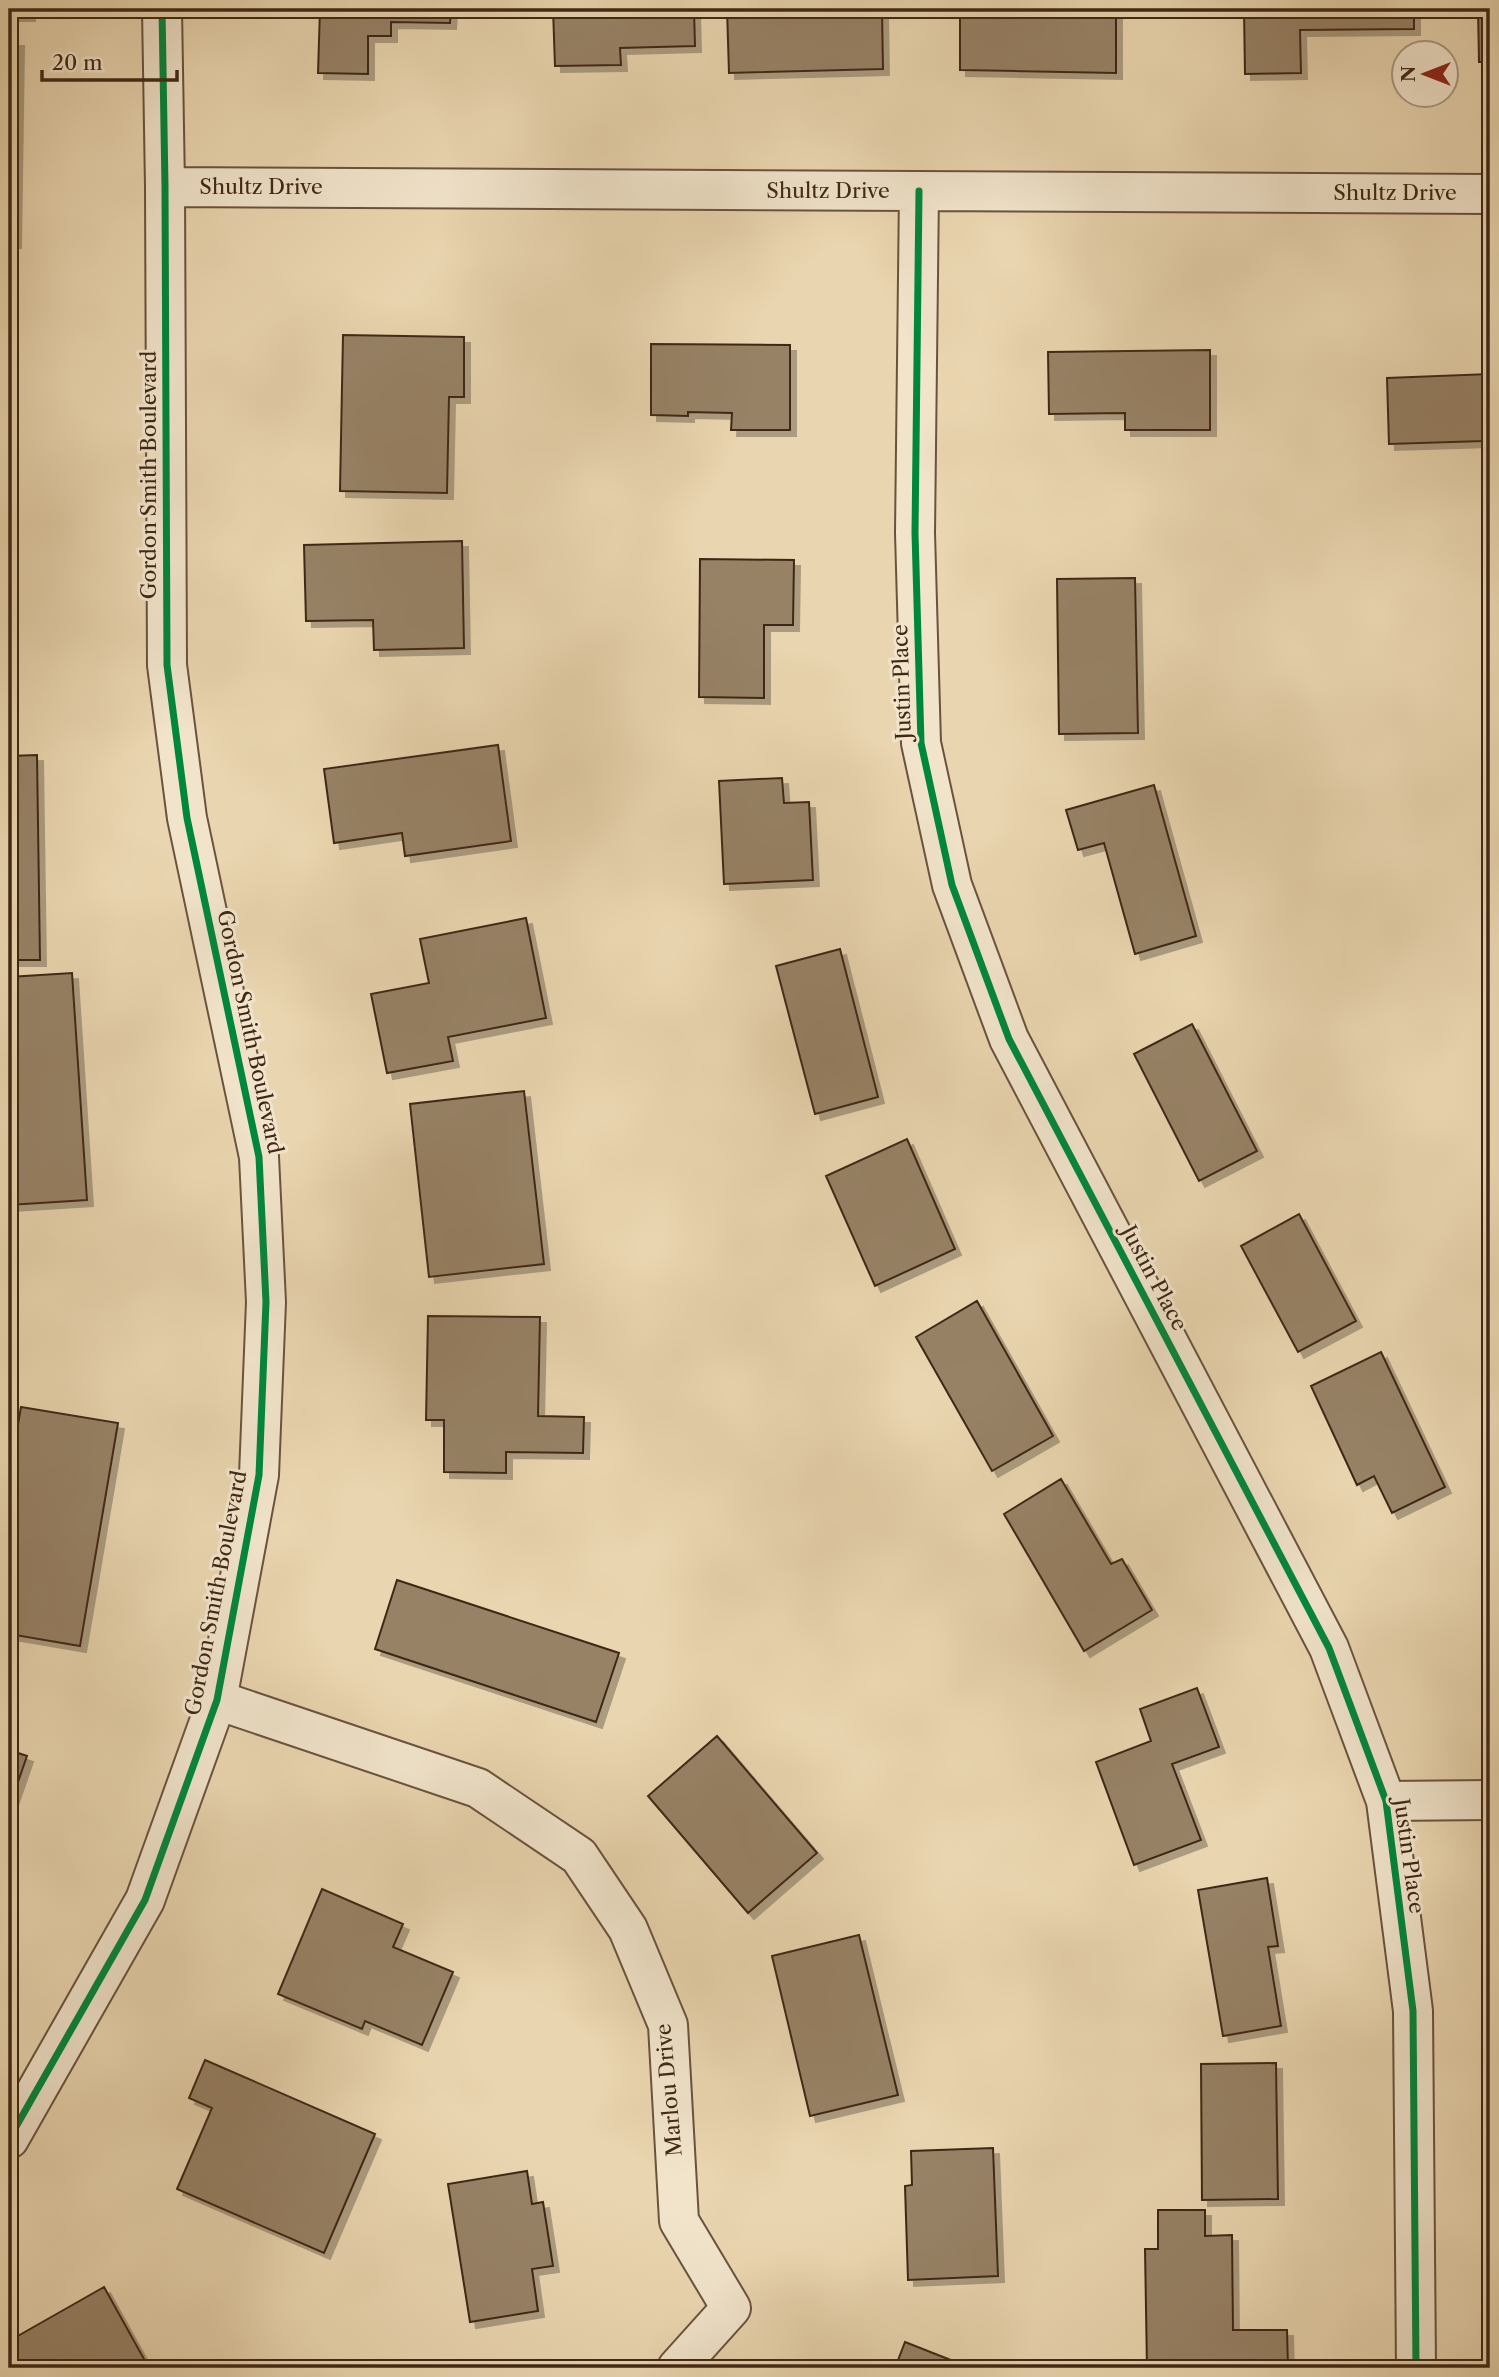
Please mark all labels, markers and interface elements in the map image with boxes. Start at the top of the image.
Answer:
scale bar [42,38,177,82]
north arrow [1390,38,1460,108]
text: 20 m [52,50,103,75]
text: N [1397,66,1420,82]
street label: Shultz Drive [199,174,323,199]
street label: Shultz Drive [766,178,890,203]
street label: Shultz Drive [1333,180,1457,205]
street label: Gordon Smith Boulevard [136,350,161,599]
street label: Justin Place [887,624,916,743]
street label: Gordon Smith Boulevard [212,908,289,1156]
street label: Justin Place [1115,1218,1193,1335]
street label: Gordon Smith Boulevard [180,1468,252,1717]
street label: Justin Place [1389,1794,1430,1915]
street label: Marlou Drive [650,2023,687,2157]

